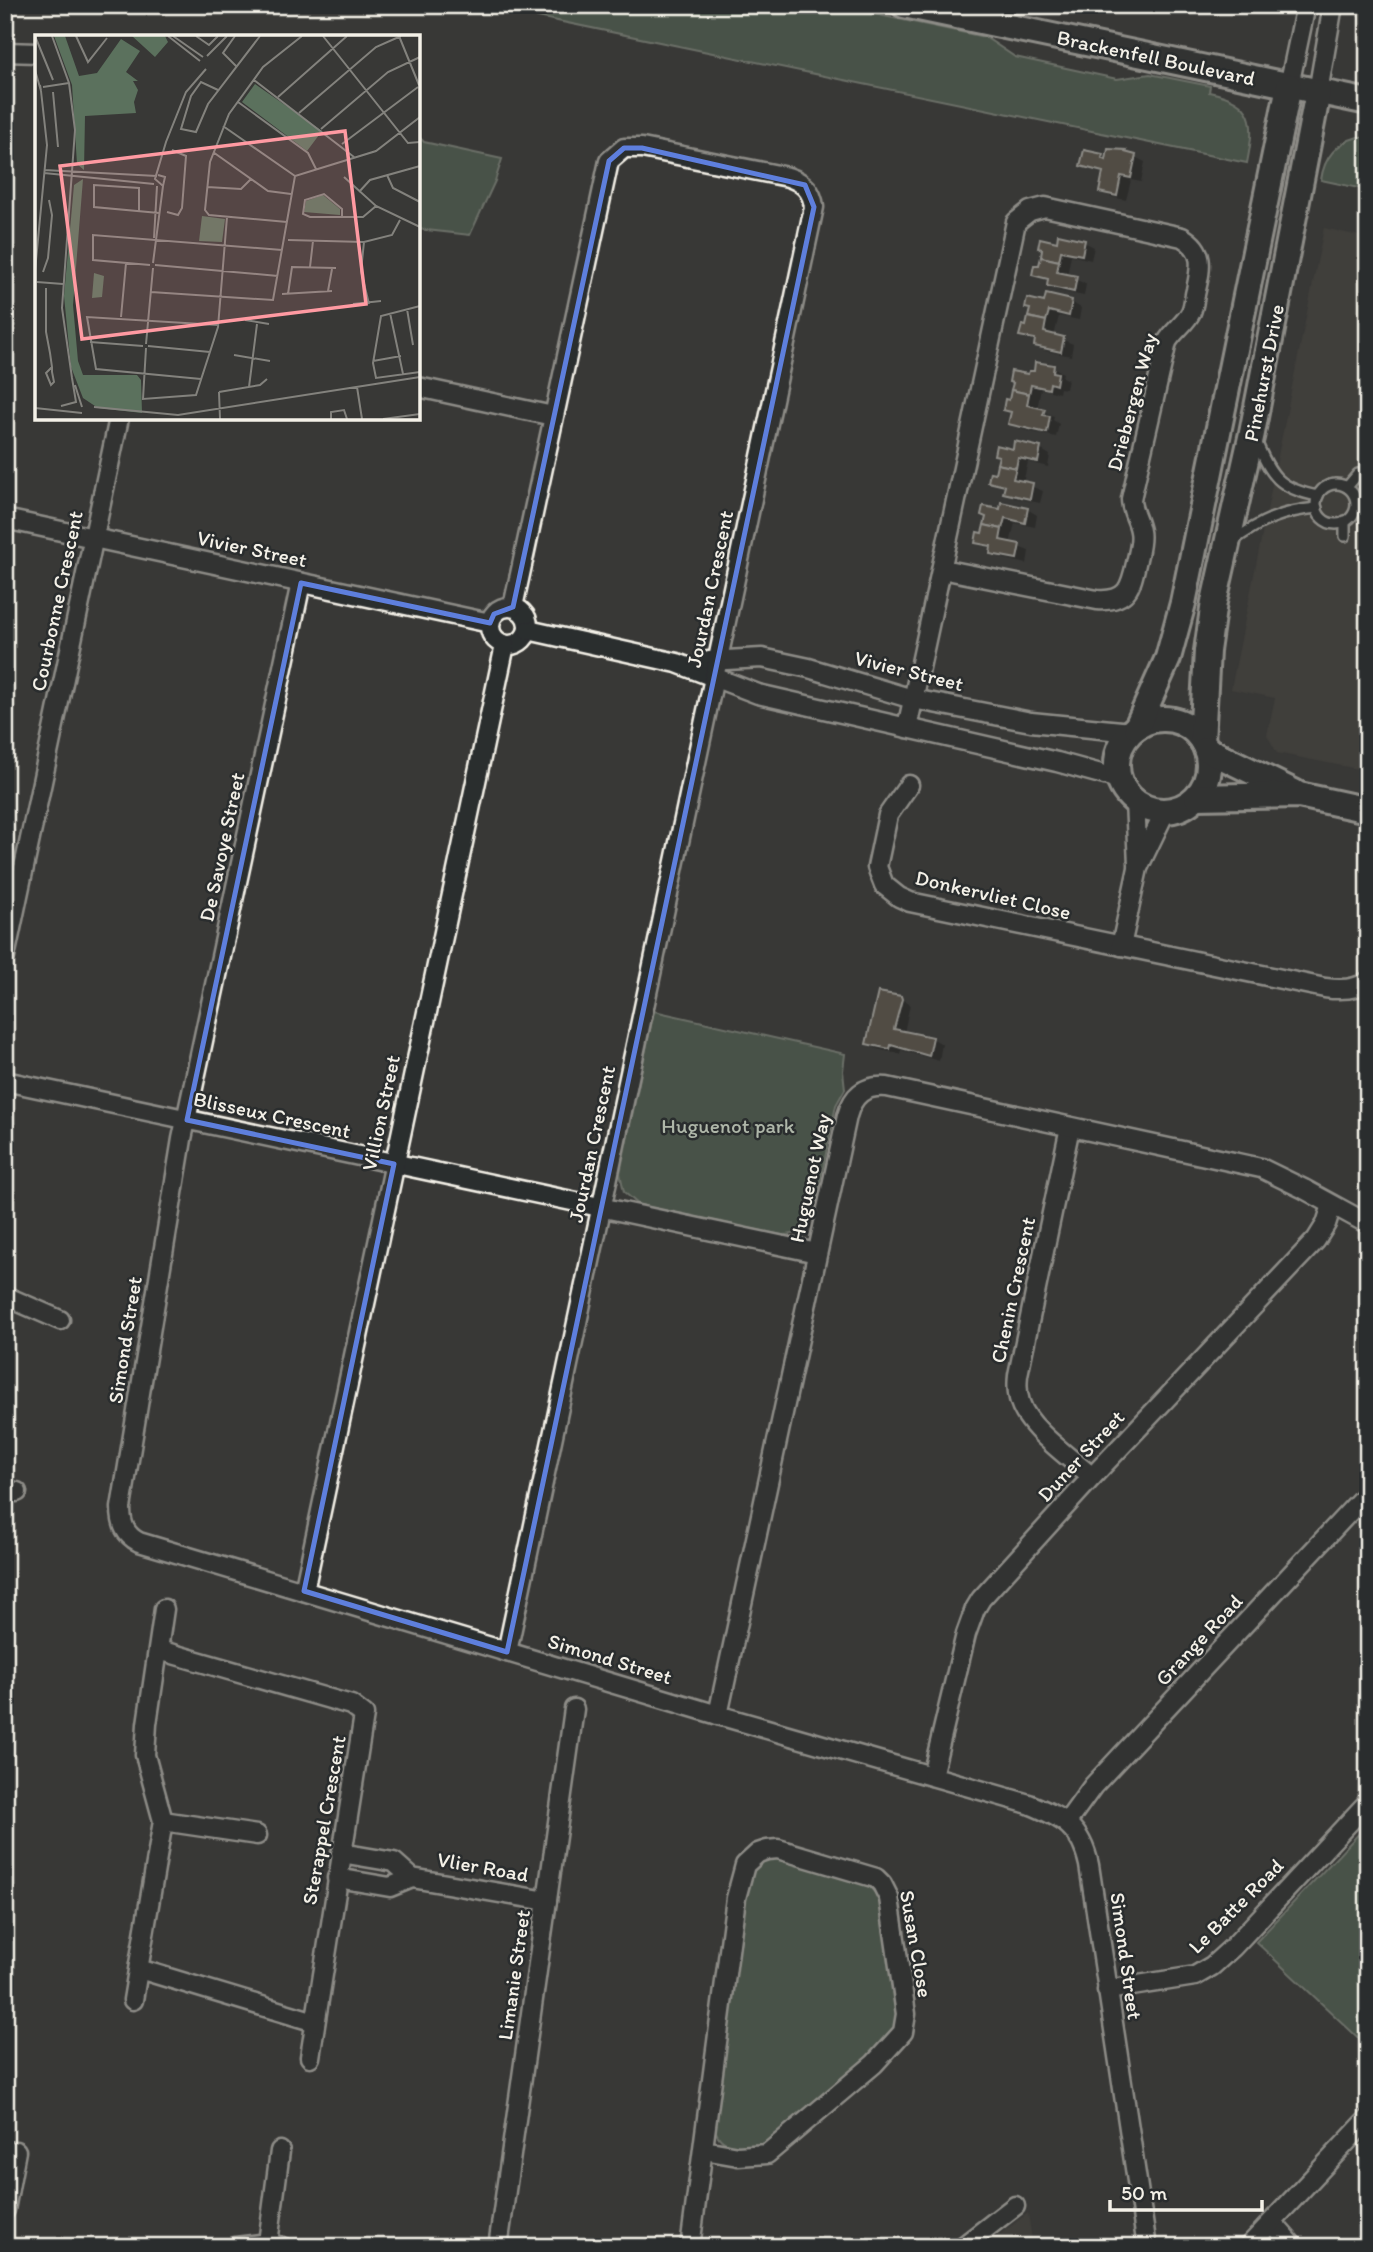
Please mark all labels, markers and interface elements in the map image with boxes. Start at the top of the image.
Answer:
street label: Brackenfell Boulevard [1055,24,1257,91]
inset map [35,35,420,420]
street label: Pinehurst Drive [1238,302,1289,444]
street label: Driebergen Way [1101,330,1162,474]
street label: Courbonne Crescent [25,508,88,694]
street label: Jourdan Crescent [681,508,738,670]
street label: Vivier Street [195,525,309,572]
street label: Vivier Street [852,645,966,696]
street label: De Savoye Street [194,770,250,924]
street label: Donkervliet Close [913,864,1073,925]
street label: Villion Street [356,1053,405,1173]
street label: Jourdan Crescent [563,1063,620,1225]
street label: Blisseux Crescent [191,1086,353,1143]
street label: Huguenot Way [784,1111,835,1245]
park label: Huguenot park [661,1113,795,1138]
street label: Chenin Crescent [985,1214,1040,1365]
street label: Simond Street [102,1274,147,1405]
street label: Duner Street [1032,1405,1129,1507]
street label: Grange Road [1150,1588,1248,1691]
street label: Simond Street [545,1628,675,1689]
street label: Sterappel Crescent [296,1733,351,1907]
street label: Vlier Road [435,1846,531,1887]
street label: Le Batte Road [1183,1853,1289,1958]
street label: Susan Close [895,1888,938,2000]
street label: Simond Street [1105,1891,1148,2021]
street label: Limanie Street [492,1908,535,2042]
scale bar [1110,2168,1263,2212]
text: 50 m [1121,2180,1168,2205]

